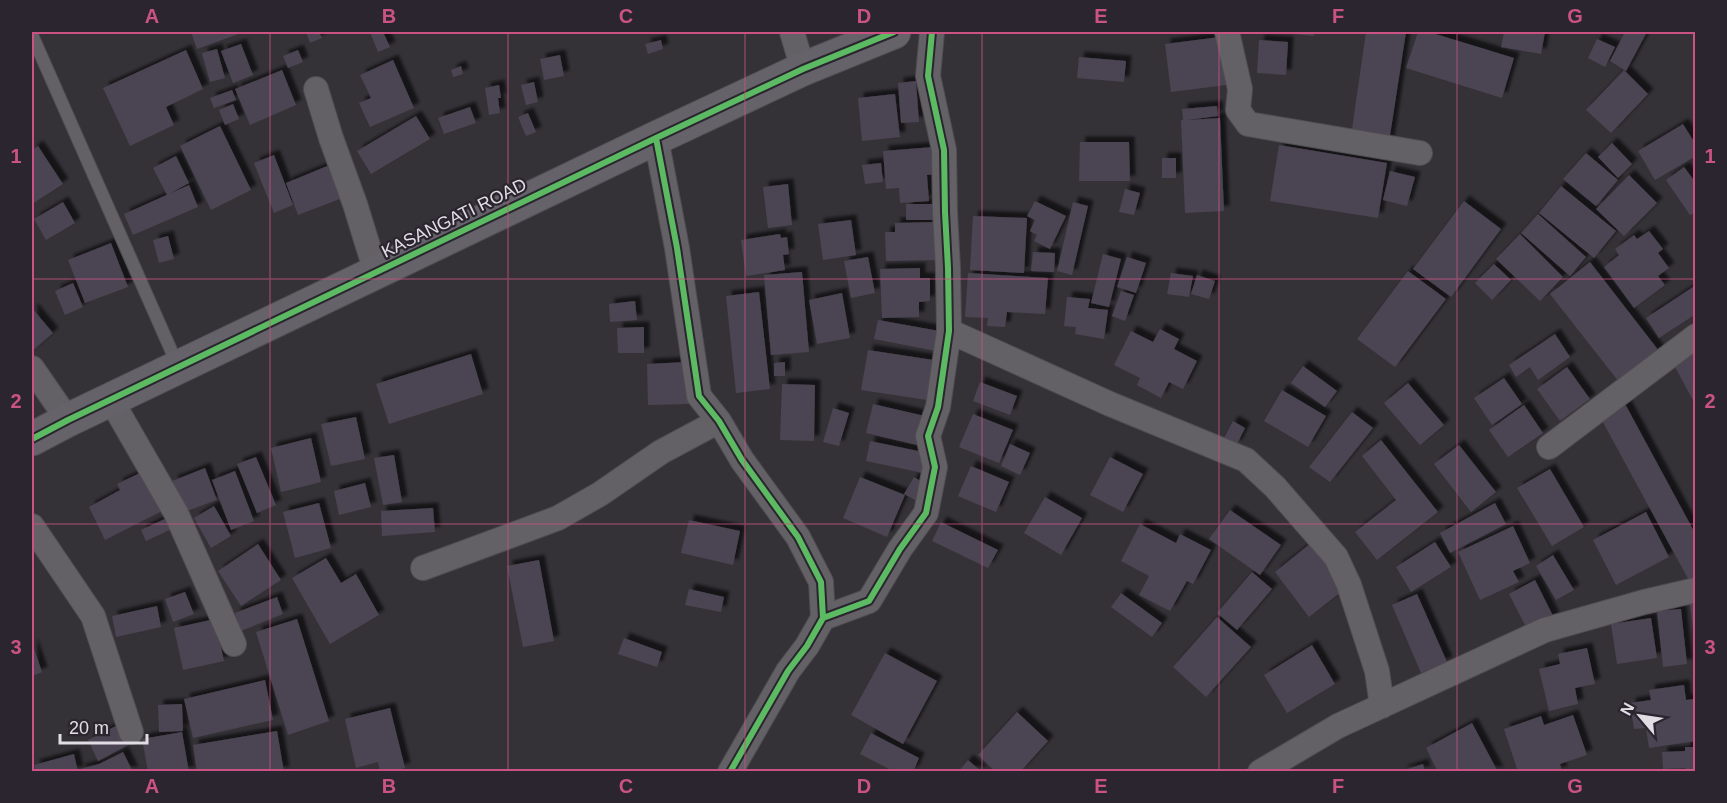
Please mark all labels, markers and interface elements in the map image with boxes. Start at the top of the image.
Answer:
text: A [145,5,159,27]
text: B [382,5,396,27]
text: C [619,5,633,27]
text: D [857,5,871,27]
text: E [1094,5,1108,27]
text: F [1332,5,1344,27]
text: G [1567,5,1583,27]
text: 1 [10,145,22,167]
text: 1 [1704,145,1716,167]
street label: KASANGATI ROAD [378,174,530,262]
text: 2 [10,390,22,412]
text: 2 [1704,390,1716,412]
text: 3 [10,636,22,658]
text: 3 [1704,636,1716,658]
north arrow [1610,686,1670,746]
text: N [1617,700,1638,718]
scale bar [60,707,147,745]
text: 20 m [69,718,109,738]
text: A [145,775,159,797]
text: B [382,775,396,797]
text: C [619,775,633,797]
text: D [857,775,871,797]
text: E [1094,775,1108,797]
text: F [1332,775,1344,797]
text: G [1567,775,1583,797]

